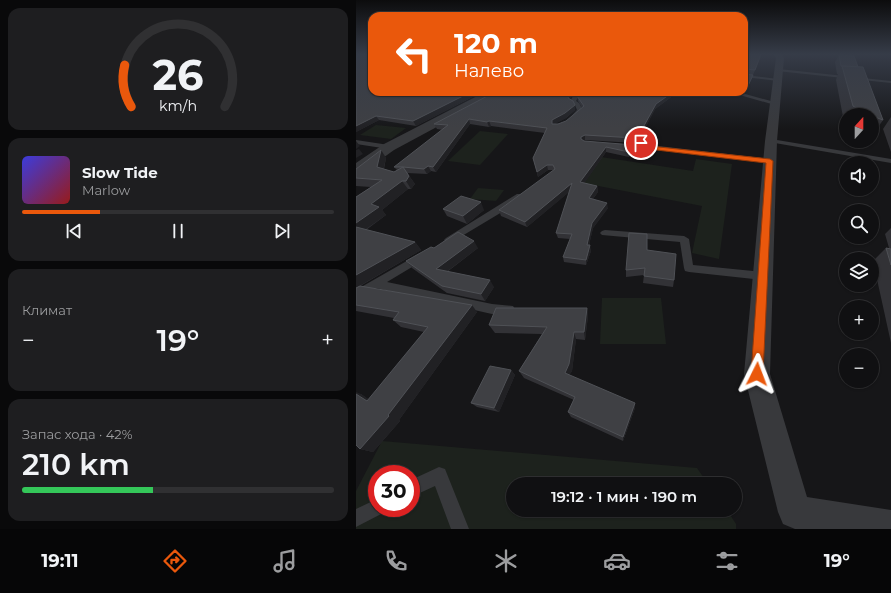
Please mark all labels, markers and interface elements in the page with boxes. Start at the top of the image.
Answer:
text: 120 m [454,26,538,60]
icon: left [388,28,440,80]
text: 26 [152,50,204,100]
text: Налево [454,60,524,82]
text: km/h [159,97,197,115]
north arrow [839,108,879,148]
map controls [839,108,879,388]
pin [624,126,658,160]
icon: arrive [630,132,652,154]
button: sound [839,156,879,196]
text: Slow Tide [82,163,158,182]
text: Marlow [82,182,130,198]
button: search [839,204,879,244]
icon: previous [63,220,85,242]
icon: pause [167,220,189,242]
icon: next [271,220,293,242]
button: layers [839,252,879,292]
button: + [839,300,879,340]
text: Климат [22,302,72,318]
text: 19° [157,322,199,359]
text: − [22,327,35,354]
text: + [321,327,334,354]
button: − [839,348,879,388]
position arrow [736,353,778,395]
text: Запас хода · 42% [22,426,133,442]
text: 210 km [22,446,130,483]
speed limit sign: 30 [368,465,420,517]
text: 19:12 · 1 мин · 190 m [551,487,697,506]
icon: directions [161,547,189,575]
icon: music [271,547,299,575]
icon: phone [382,547,410,575]
icon: climate [492,547,520,575]
icon: car [603,547,631,575]
icon: filters [713,547,741,575]
text: 19:11 [41,550,79,572]
text: 19° [824,550,850,572]

